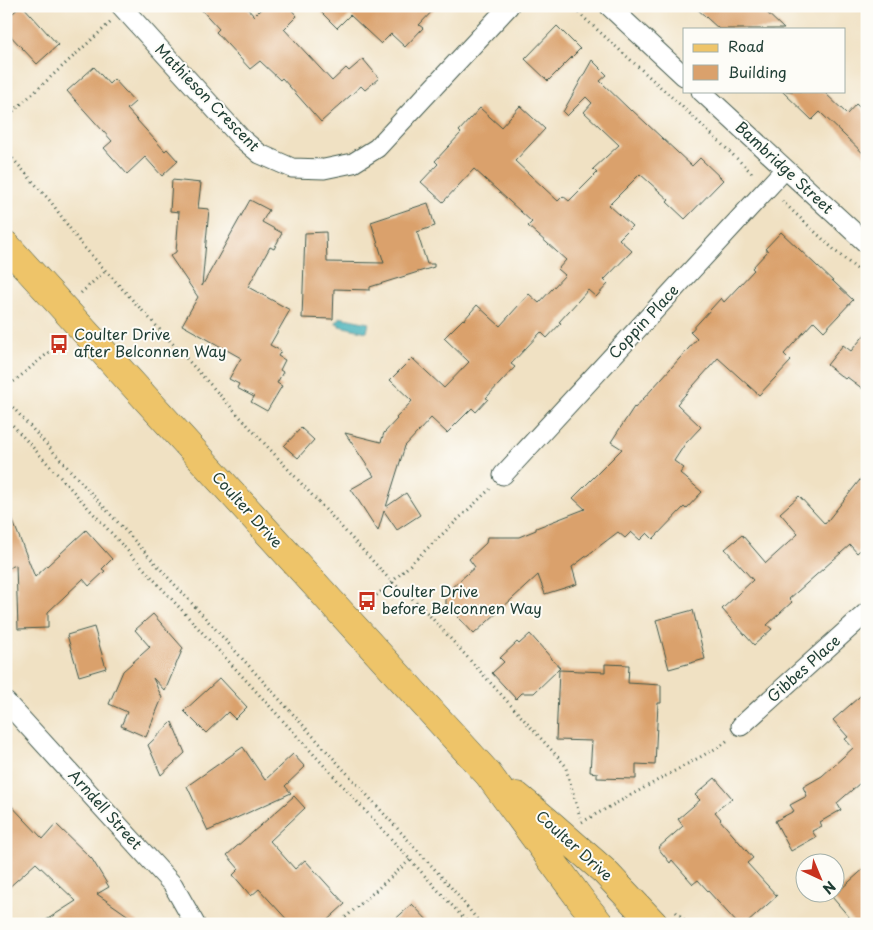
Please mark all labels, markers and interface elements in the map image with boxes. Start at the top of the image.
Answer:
legend [683,28,846,92]
text: Road [728,34,764,57]
street label: Mathieson Crescent [150,38,266,156]
text: Building [728,60,787,83]
street label: Bambridge Street [731,115,839,219]
street label: Coppin Place [602,279,683,363]
place label: Coulter Drive after Belconnen Way [74,322,227,362]
bus stop icon: Coulter Drive after Belconnen Way [48,333,70,355]
street label: Coulter Drive [207,465,289,553]
place label: Coulter Drive before Belconnen Way [382,579,542,619]
bus stop icon: Coulter Drive before Belconnen Way [356,590,378,612]
street label: Gibbes Place [761,629,845,707]
street label: Arndell Street [64,764,148,854]
street label: Coulter Drive [531,804,619,886]
north arrow [796,852,846,902]
text: N [818,876,841,899]

